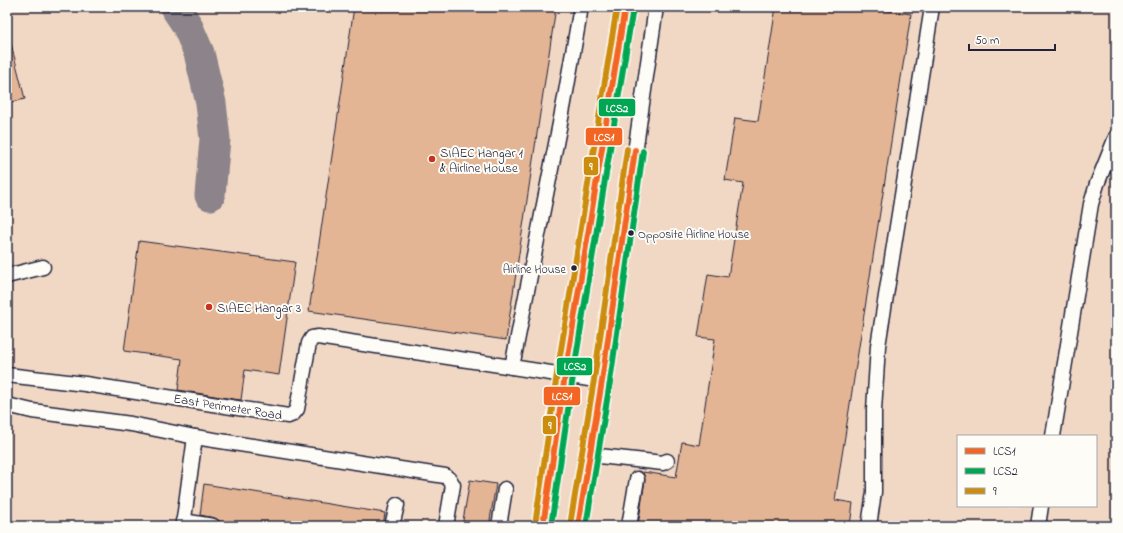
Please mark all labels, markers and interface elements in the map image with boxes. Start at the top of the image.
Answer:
scale bar [969,26,1055,52]
text: 50 m [975,32,999,50]
line badge: LCS2 [598,98,636,117]
text: LCS2 [606,101,629,117]
line badge: LCS1 [585,127,623,146]
text: LCS1 [594,130,615,146]
place label: SIAEC Hangar 1 & Airline House [440,144,523,178]
marker: SIAEC Hangar 1 & Airline House [427,154,437,164]
line badge: 9 [583,156,599,176]
text: 9 [588,159,593,175]
place label: Opposite Airline House [638,226,750,244]
marker: Opposite Airline House [626,228,636,238]
place label: Airline House [503,261,567,279]
marker: Airline House [569,263,579,273]
place label: SIAEC Hangar 3 [217,299,301,319]
marker: SIAEC Hangar 3 [204,302,214,312]
line badge: LCS2 [556,357,593,376]
text: LCS2 [564,359,587,375]
line badge: LCS1 [543,386,581,406]
text: LCS1 [552,389,573,405]
street label: East Perimeter Road [172,390,284,426]
line badge: 9 [542,415,557,435]
text: 9 [547,418,552,434]
legend [957,435,1097,507]
text: LCS1 [993,443,1016,461]
text: LCS2 [993,463,1018,481]
text: 9 [993,483,997,501]

